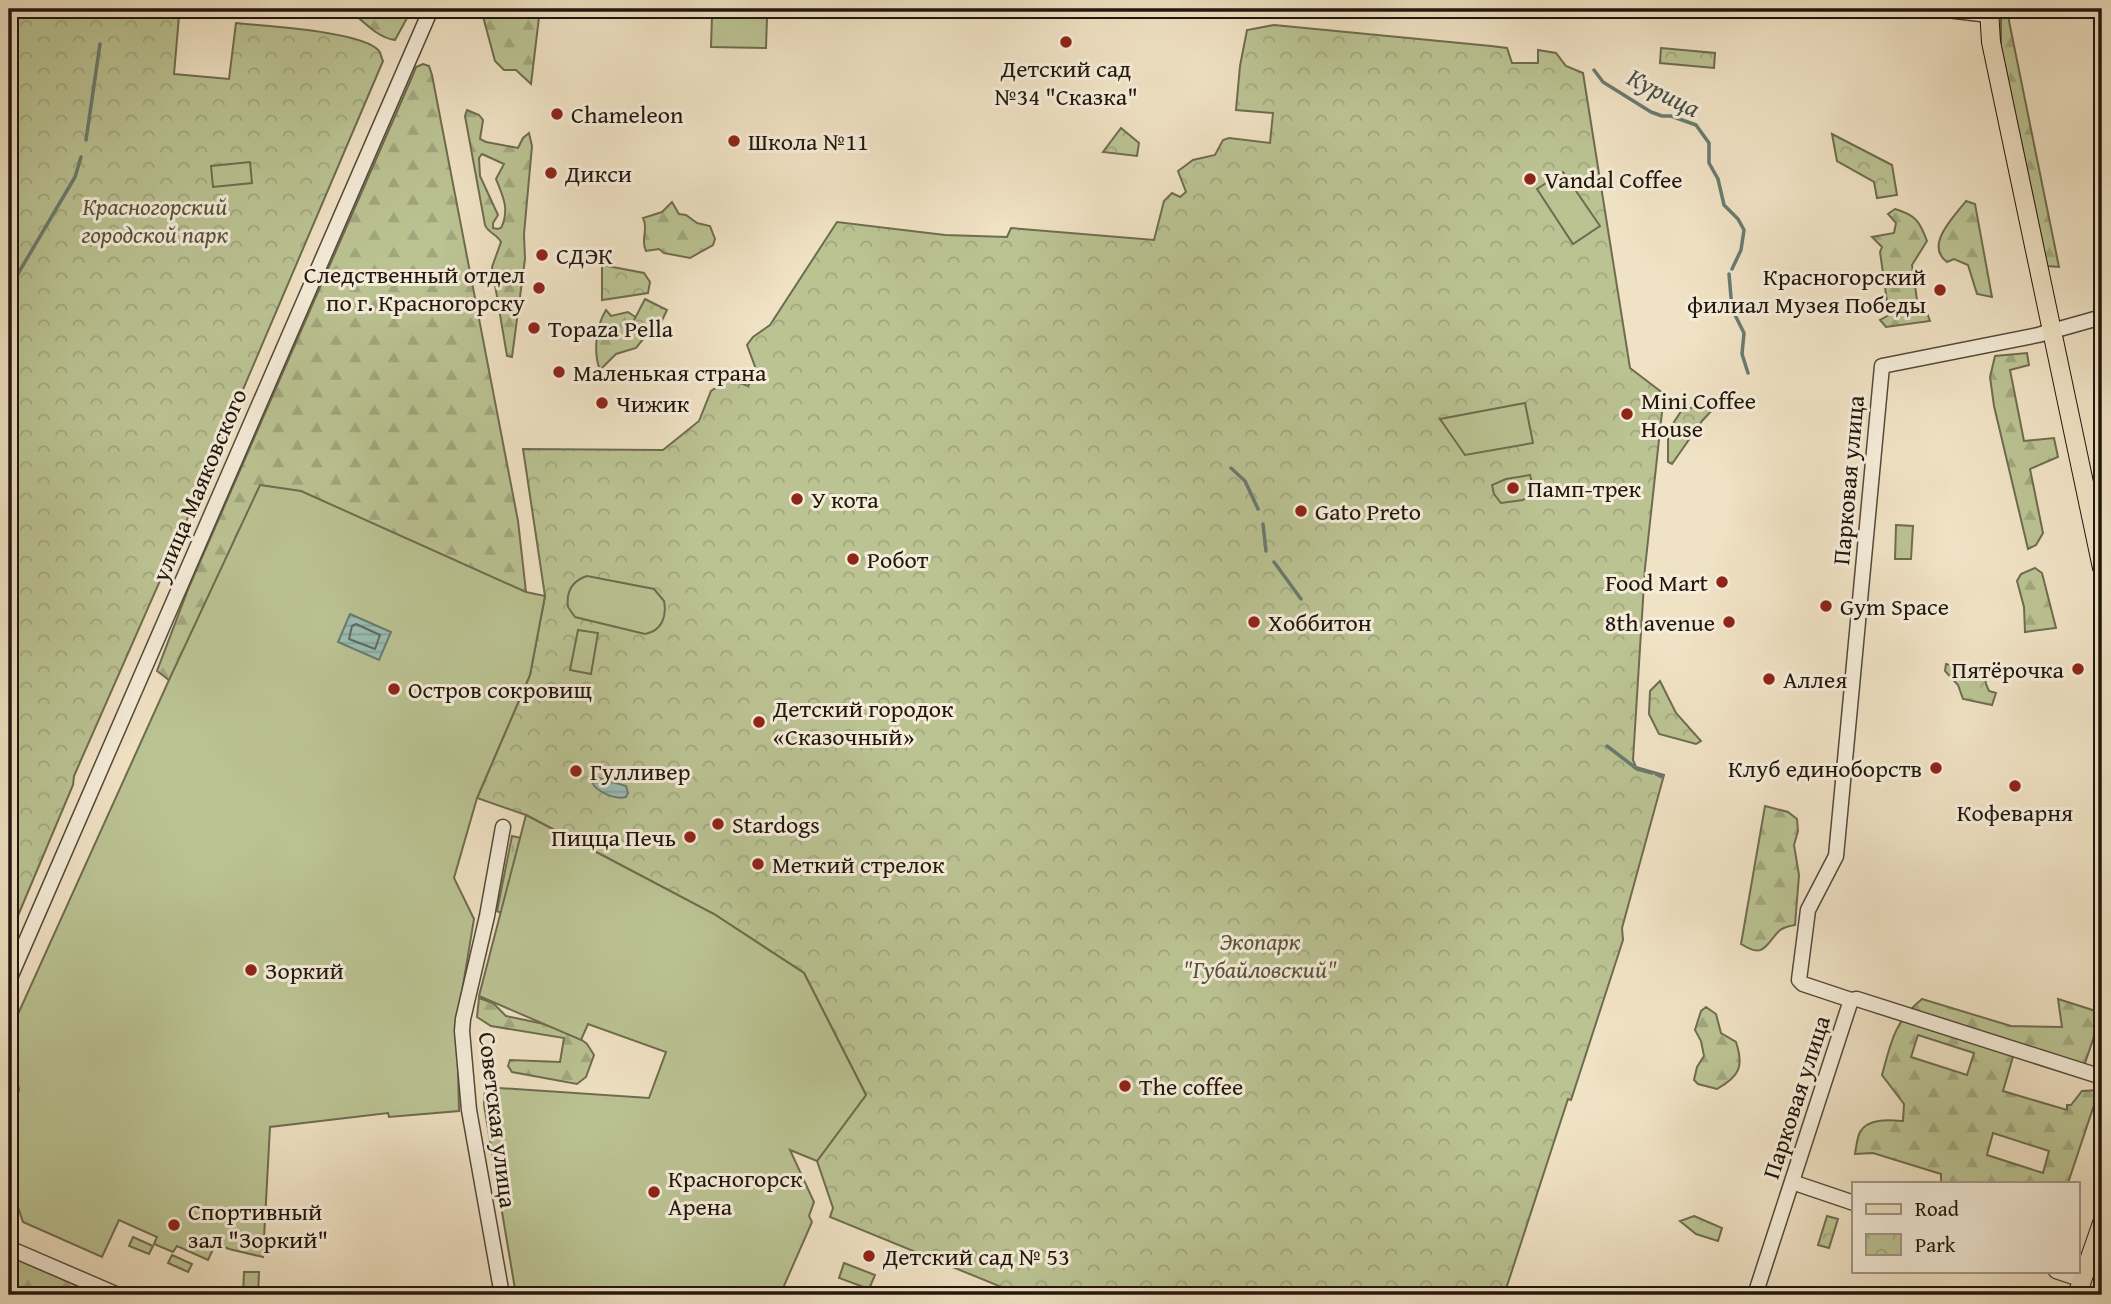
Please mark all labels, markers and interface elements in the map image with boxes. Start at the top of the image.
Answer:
marker: Детский сад №34 "Сказка" [1058,34,1074,50]
place label: Детский сад №34 "Сказка" [994,51,1138,114]
water label: Курица [1621,57,1707,127]
place label: Chameleon [571,97,684,132]
marker: Chameleon [549,106,565,122]
place label: Школа №11 [748,124,869,159]
marker: Школа №11 [726,133,742,149]
place label: Дикси [564,156,632,191]
place label: Vandal Coffee [1544,162,1683,197]
marker: Дикси [543,165,559,181]
marker: Vandal Coffee [1522,171,1538,187]
park label: Красногорский городской парк [82,189,229,252]
place label: СДЭК [556,238,613,273]
marker: СДЭК [534,247,550,263]
place label: Следственный отдел по г. Красногорску [304,257,525,320]
place label: Красногорский филиал Музея Победы [1687,259,1926,322]
marker: Следственный отдел по г. Красногорску [531,280,547,296]
marker: Красногорский филиал Музея Победы [1932,282,1948,298]
place label: Topaza Pella [548,311,674,346]
marker: Topaza Pella [526,320,542,336]
place label: Маленькая страна [573,355,767,390]
marker: Маленькая страна [551,364,567,380]
street label: улица Маяковского [142,383,256,588]
place label: Mini Coffee House [1641,383,1756,446]
place label: Чижик [616,386,690,421]
street label: Парковая улица [1823,393,1873,566]
marker: Чижик [594,395,610,411]
marker: Mini Coffee House [1619,406,1635,422]
place label: Памп-трек [1527,471,1642,506]
marker: Памп-трек [1505,480,1521,496]
place label: У кота [811,482,879,517]
marker: У кота [789,491,805,507]
place label: Gato Preto [1315,494,1421,529]
marker: Gato Preto [1293,503,1309,519]
place label: Робот [867,542,929,577]
marker: Робот [845,551,861,567]
place label: Food Mart [1605,565,1709,600]
marker: Food Mart [1714,574,1730,590]
place label: Gym Space [1840,589,1949,624]
marker: Gym Space [1818,598,1834,614]
place label: Хоббитон [1268,605,1372,640]
place label: 8th avenue [1605,605,1715,640]
marker: Хоббитон [1246,614,1262,630]
marker: 8th avenue [1721,614,1737,630]
place label: Пятёрочка [1952,652,2065,687]
marker: Пятёрочка [2070,661,2086,677]
place label: Аллея [1783,662,1847,697]
marker: Аллея [1761,671,1777,687]
place label: Остров сокровищ [408,672,593,707]
marker: Остров сокровищ [386,681,402,697]
place label: Детский городок «Сказочный» [772,691,954,754]
marker: Детский городок «Сказочный» [751,714,767,730]
place label: Клуб единоборств [1728,751,1922,786]
place label: Гулливер [590,754,691,789]
marker: Клуб единоборств [1928,760,1944,776]
marker: Гулливер [568,763,584,779]
marker: Кофеварня [2007,778,2023,794]
place label: Кофеварня [1957,795,2073,830]
place label: Stardogs [732,807,820,842]
marker: Stardogs [710,816,726,832]
place label: Пицца Печь [551,820,676,855]
marker: Пицца Печь [682,829,698,845]
place label: Меткий стрелок [772,847,945,882]
marker: Меткий стрелок [750,856,766,872]
park label: Экопарк "Губайловский" [1183,924,1337,987]
place label: Зоркий [265,953,344,988]
marker: Зоркий [243,962,259,978]
street label: Парковая улица [1753,1010,1839,1183]
street label: Советская улица [470,1030,526,1210]
place label: The coffee [1139,1069,1243,1104]
marker: The coffee [1117,1078,1133,1094]
place label: Красногорск Арена [668,1161,803,1224]
legend [1852,1182,2080,1272]
marker: Красногорск Арена [646,1184,662,1200]
text: Road [1915,1193,1960,1224]
place label: Спортивный зал "Зоркий" [188,1194,328,1257]
marker: Спортивный зал "Зоркий" [166,1217,182,1233]
text: Park [1915,1229,1956,1260]
place label: Детский сад № 53 [882,1239,1070,1274]
marker: Детский сад № 53 [861,1248,877,1264]

